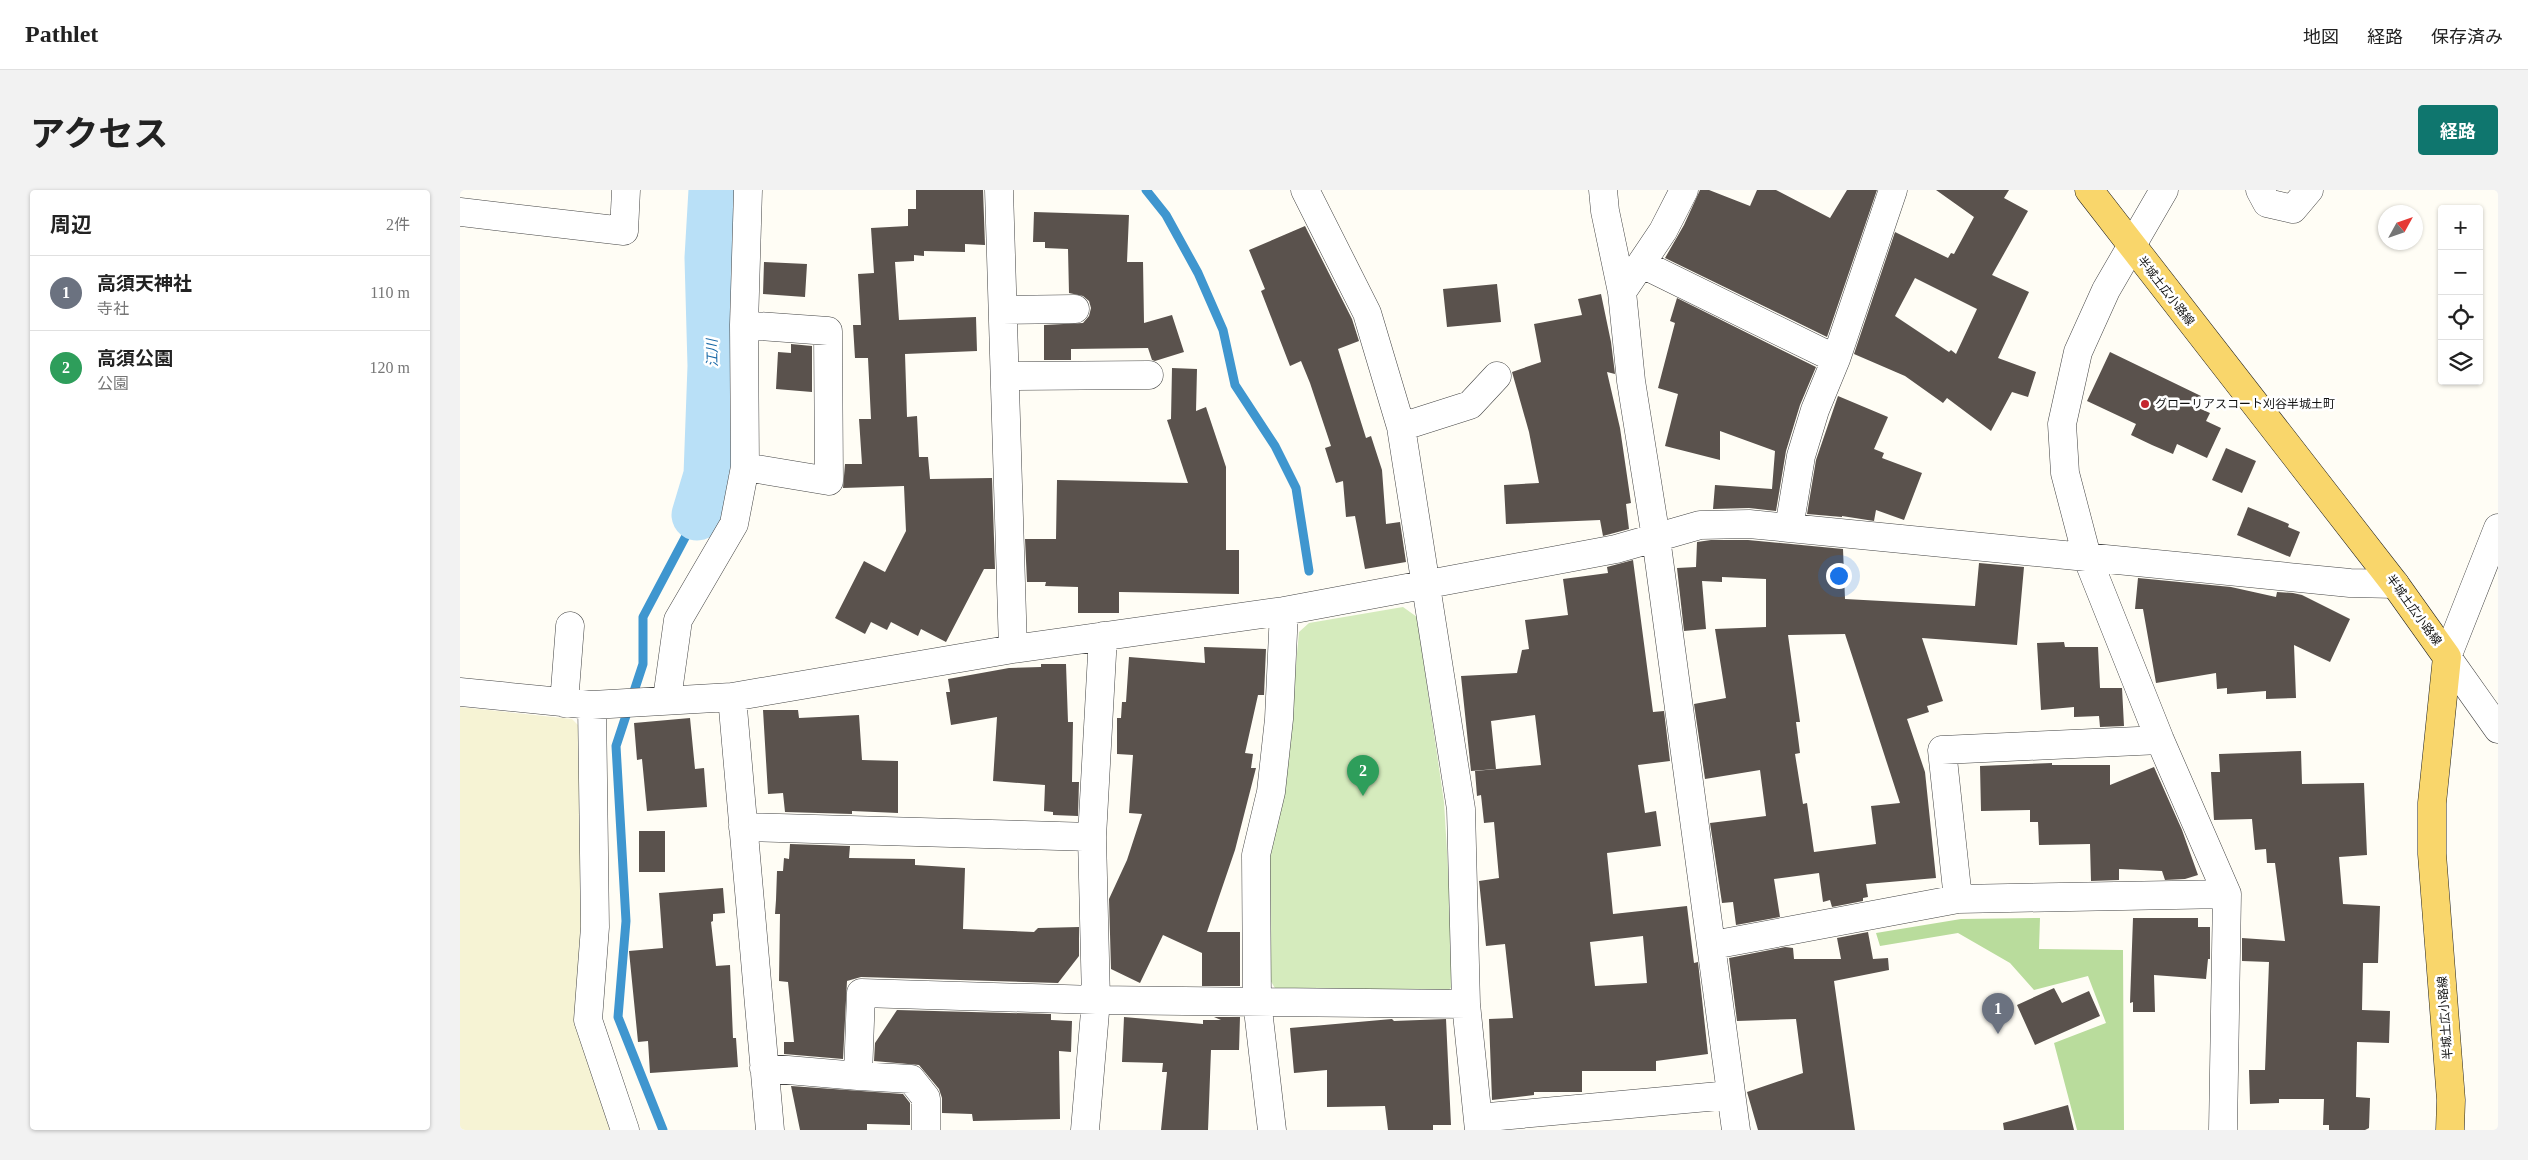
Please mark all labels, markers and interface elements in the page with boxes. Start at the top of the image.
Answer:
text: Pathlet [25,21,98,47]
text: 地図 [2303,27,2339,47]
text: 経路 [2367,27,2403,47]
text: 保存済み [2431,27,2503,47]
button: 経路 [2418,105,2498,155]
text: アクセス [30,115,168,154]
north arrow [2378,205,2423,250]
map controls [2438,205,2483,385]
button: + [2438,205,2483,250]
text: 周辺 [50,213,92,237]
text: 2件 [386,216,410,233]
button: − [2438,250,2483,295]
street label: 半城土広小路線 [2135,254,2197,328]
text: 高須天神社 [97,273,192,294]
text: 1 [62,284,70,301]
text: 110 m [370,284,410,301]
button: locate [2438,295,2483,340]
text: 寺社 [97,300,129,317]
water label: 江川 [705,337,720,367]
button: layers [2438,340,2483,385]
text: 高須公園 [97,348,173,369]
text: 2 [62,359,70,376]
text: 120 m [370,359,410,376]
text: 公園 [97,375,129,392]
place label: グローリアスコート刈谷半城土町 [2155,397,2335,411]
marker: グローリアスコート刈谷半城土町 [2139,398,2151,410]
your location [1826,563,1852,589]
street label: 半城土広小路線 [2384,572,2444,648]
pin: 2 [1347,755,1379,796]
street label: 半城土広小路線 [2435,976,2455,1060]
pin: 1 [1982,993,2014,1034]

